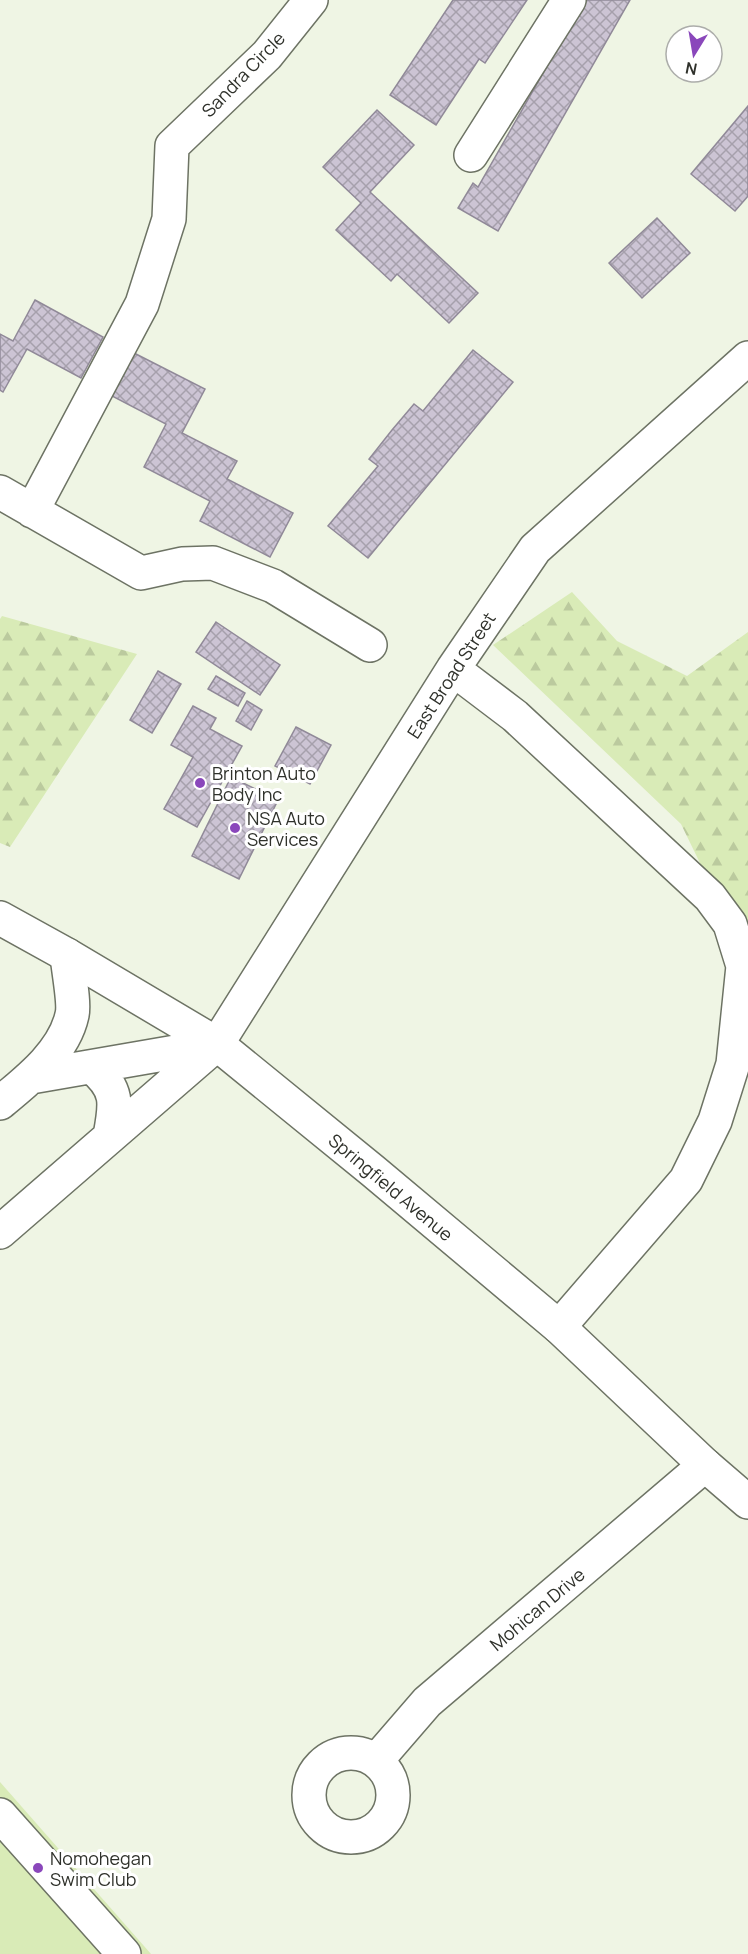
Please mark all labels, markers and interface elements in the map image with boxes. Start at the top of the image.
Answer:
north arrow [664,24,724,84]
street label: Sandra Circle [196,26,290,122]
text: N [683,57,699,81]
street label: East Broad Street [401,607,501,743]
place label: Brinton Auto Body Inc [212,761,316,806]
marker: Brinton Auto Body Inc [193,776,207,790]
place label: NSA Auto Services [247,806,325,851]
marker: NSA Auto Services [228,821,242,835]
street label: Springfield Avenue [324,1128,458,1246]
street label: Mohican Drive [484,1562,590,1656]
place label: Nomohegan Swim Club [50,1846,151,1891]
marker: Nomohegan Swim Club [31,1861,45,1875]

